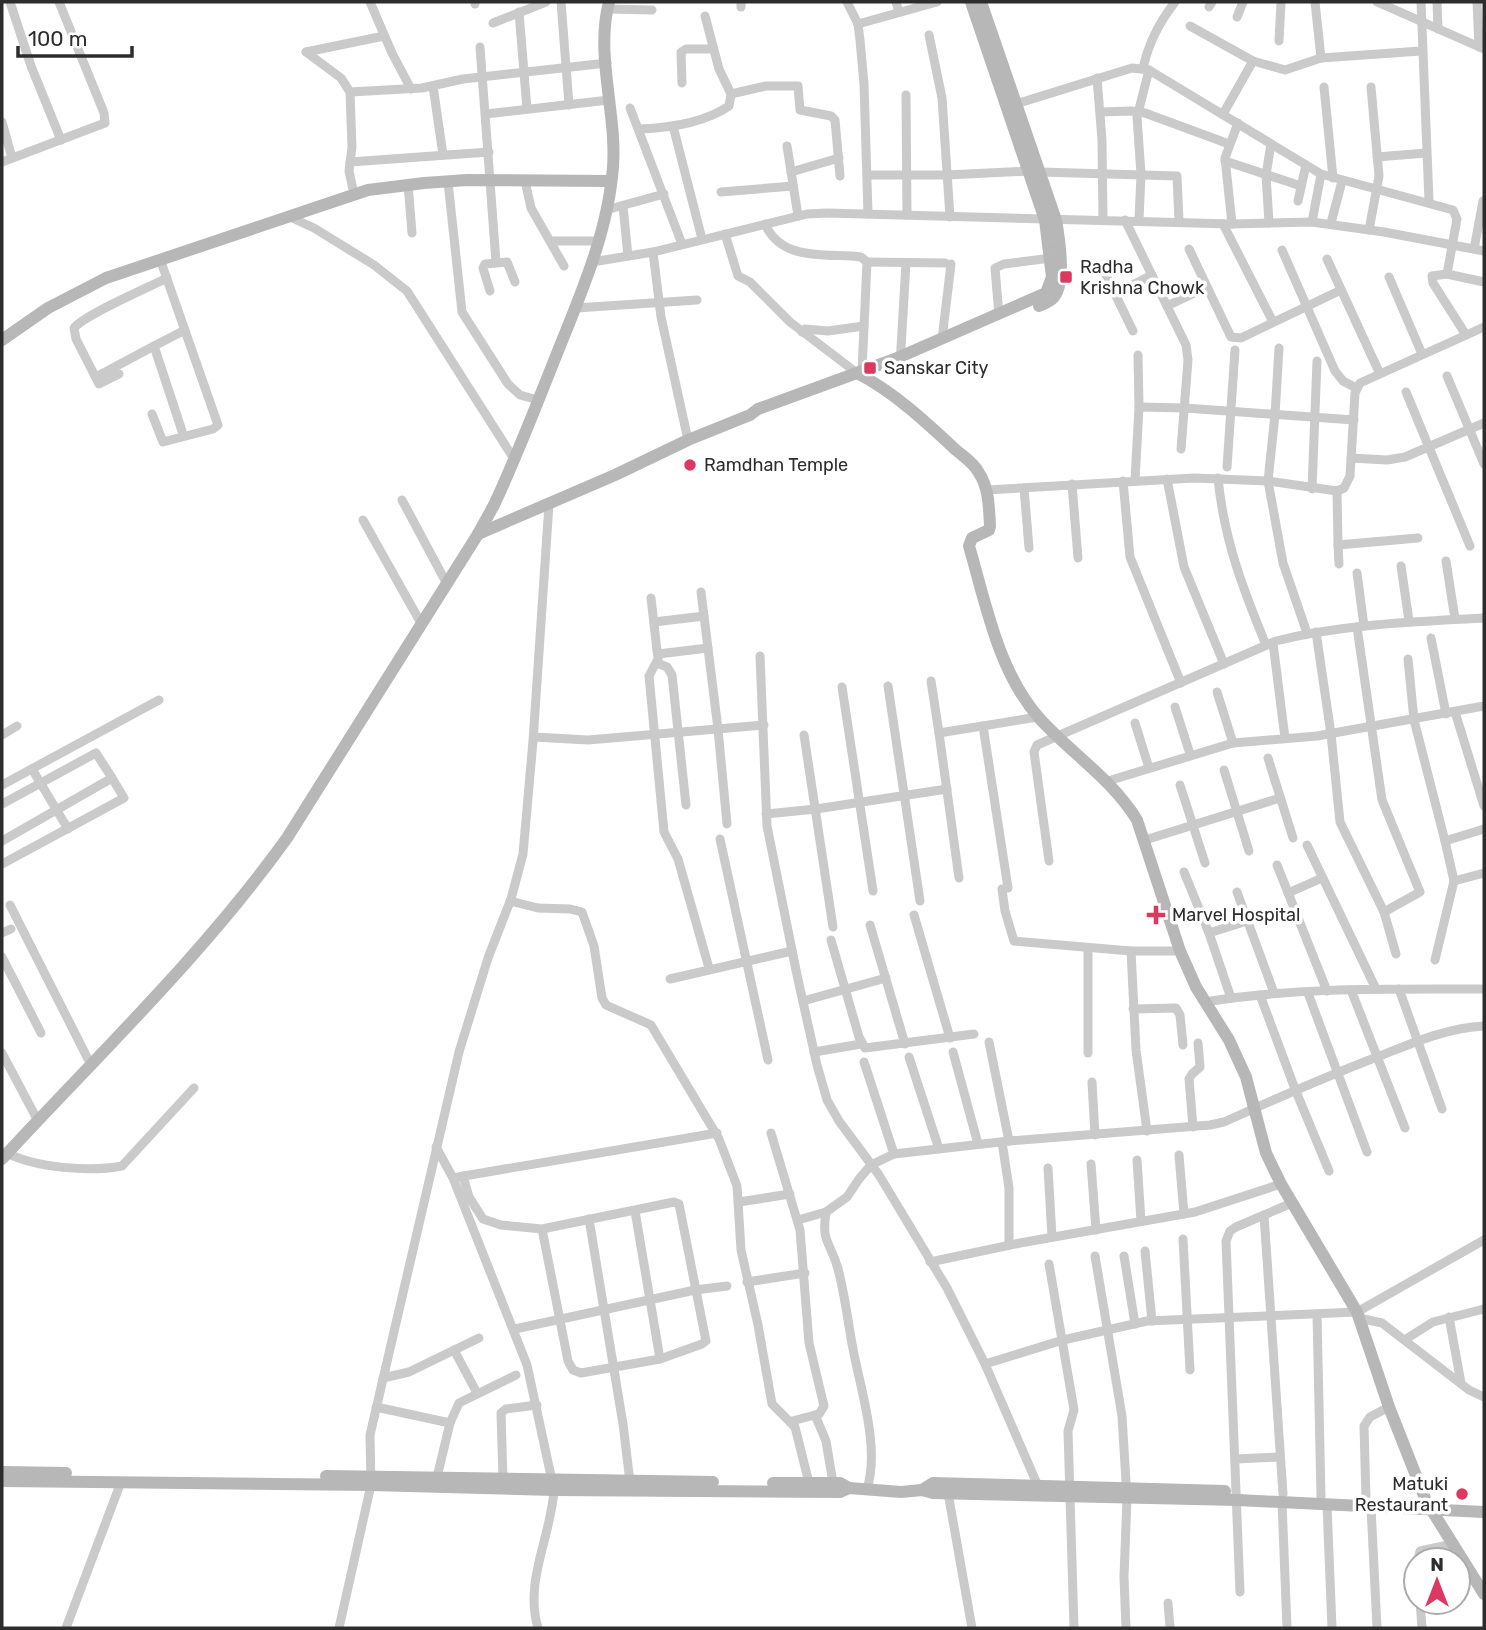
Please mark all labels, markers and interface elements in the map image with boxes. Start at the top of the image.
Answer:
scale bar [18,14,131,58]
text: 100 m [28,26,87,51]
place label: Radha Krishna Chowk [1080,256,1205,299]
marker: Radha Krishna Chowk [1058,269,1074,285]
place label: Sanskar City [884,357,988,379]
marker: Sanskar City [862,360,878,376]
place label: Ramdhan Temple [704,454,848,476]
marker: Ramdhan Temple [682,457,698,473]
place label: Marvel Hospital [1172,904,1300,926]
marker: Marvel Hospital [1146,905,1166,925]
place label: Matuki Restaurant [1355,1473,1448,1516]
marker: Matuki Restaurant [1454,1486,1470,1502]
north arrow [1402,1546,1472,1616]
text: N [1430,1553,1444,1576]

